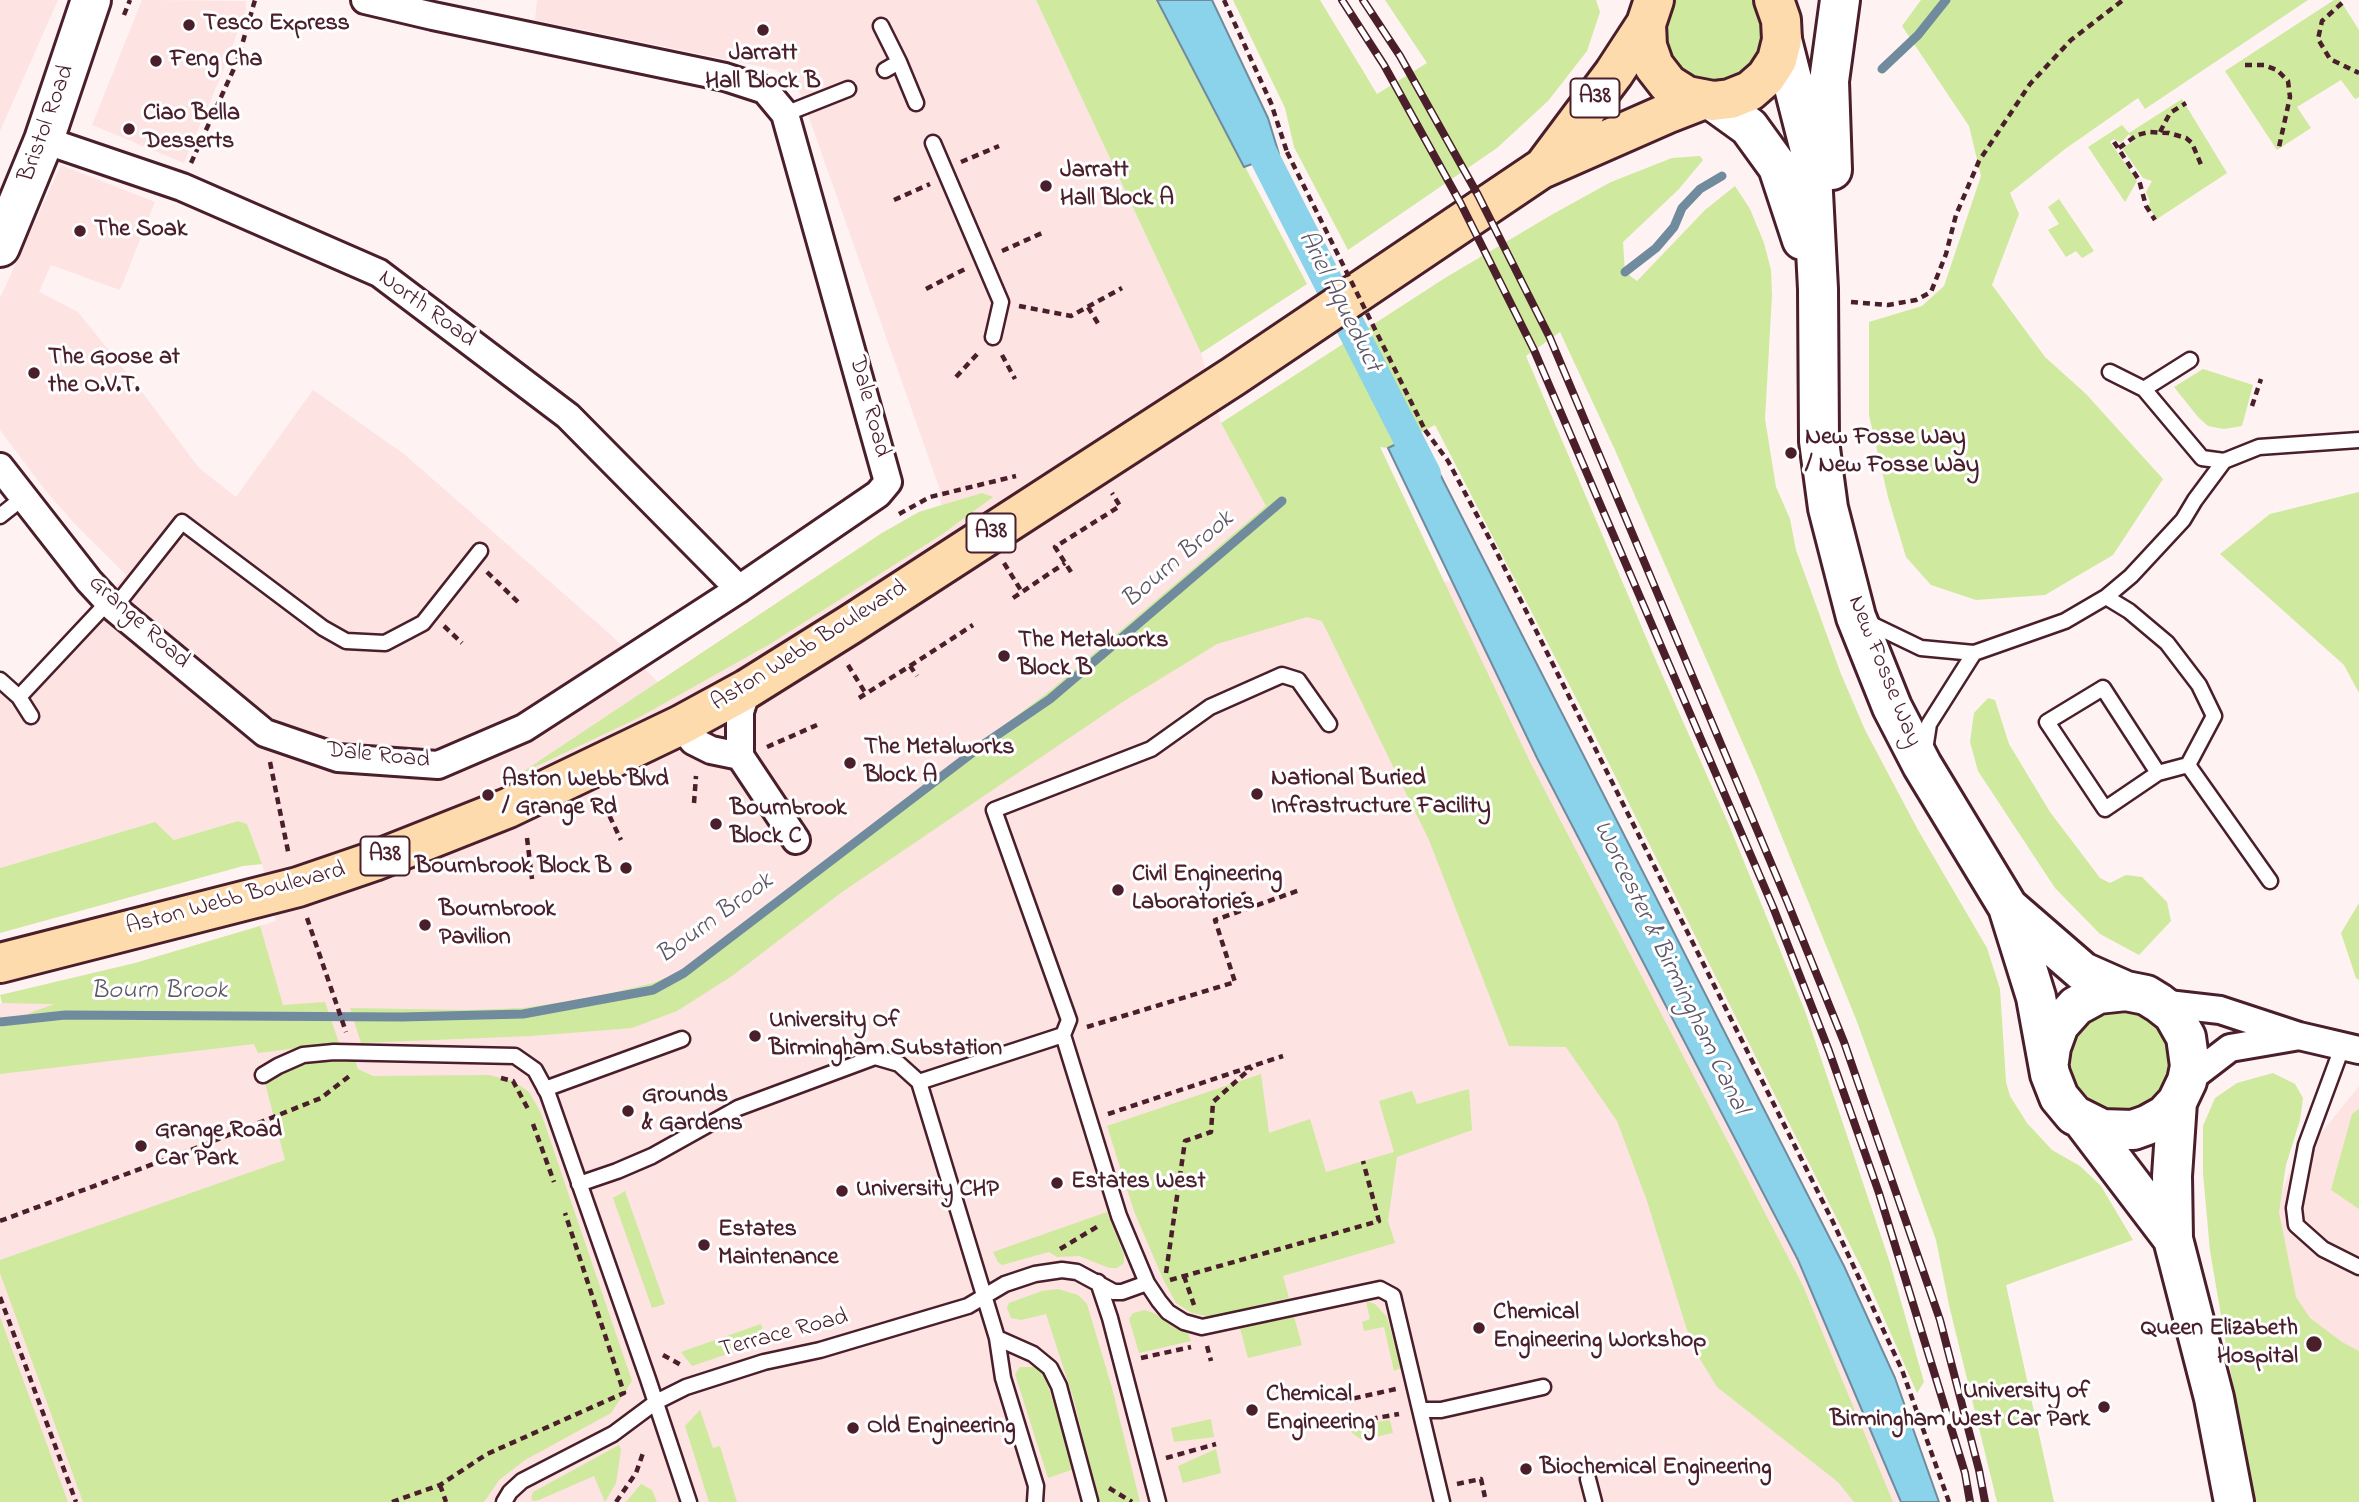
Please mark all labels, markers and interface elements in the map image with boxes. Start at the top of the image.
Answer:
place label: Tesco Express [203,11,350,39]
marker: Tesco Express [181,17,197,33]
marker: Jarratt Hall Block B [755,22,771,38]
place label: Jarratt Hall Block B [705,41,821,97]
place label: Feng Cha [170,47,262,75]
marker: Feng Cha [148,53,164,69]
street label: Bristol Road [14,62,82,186]
road number: A38 [1570,78,1620,118]
place label: Ciao Bella Desserts [143,101,240,157]
marker: Ciao Bella Desserts [121,121,137,137]
place label: Jarratt Hall Block A [1060,158,1174,214]
marker: Jarratt Hall Block A [1038,178,1054,194]
place label: The Soak [94,217,187,245]
marker: The Soak [72,223,88,239]
water label: Ariel Aqueduct [1289,226,1387,378]
street label: North Road [372,265,480,355]
place label: The Goose at the O.V.T. [48,345,180,401]
street label: Dale Road [841,353,895,461]
marker: The Goose at the O.V.T. [26,365,42,381]
place label: New Fosse Way / New Fosse Way [1805,425,1979,481]
marker: New Fosse Way / New Fosse Way [1783,445,1799,461]
water label: Bourn Brook [1117,505,1241,617]
road number: A38 [967,513,1016,552]
street label: Grange Road [81,570,195,676]
street label: Aston Webb Boulevard [707,575,913,719]
street label: New Fosse Way [1840,592,1926,752]
place label: The Metalworks Block B [1018,628,1168,684]
marker: The Metalworks Block B [996,648,1012,664]
place label: The Metalworks Block A [864,735,1014,791]
street label: Dale Road [325,737,431,777]
marker: The Metalworks Block A [842,755,858,771]
place label: National Buried Infrastructure Facility [1271,766,1490,822]
place label: Aston Webb Blvd / Grange Rd [502,767,669,823]
marker: National Buried Infrastructure Facility [1249,786,1265,802]
marker: Aston Webb Blvd / Grange Rd [480,787,496,803]
place label: Bournbrook Block C [730,796,846,852]
marker: Bournbrook Block C [708,816,724,832]
water label: Worcester & Birmingham Canal [1584,816,1754,1120]
road number: A38 [360,836,410,876]
place label: Bournbrook Block B [415,854,612,882]
street label: Aston Webb Boulevard [123,857,349,943]
marker: Bournbrook Block B [618,860,634,876]
place label: Civil Engineering Laboratories [1132,862,1282,918]
water label: Bourn Brook [652,867,780,973]
marker: Civil Engineering Laboratories [1110,882,1126,898]
place label: Bournbrook Pavilion [439,897,555,953]
marker: Bournbrook Pavilion [417,917,433,933]
water label: Bourn Brook [91,977,227,1009]
place label: University Of Birmingham Substation [769,1008,1002,1064]
marker: University Of Birmingham Substation [747,1028,763,1044]
place label: Grounds & Gardens [642,1083,743,1139]
marker: Grounds & Gardens [620,1103,636,1119]
place label: Grange Road Car Park [155,1118,282,1174]
marker: Grange Road Car Park [133,1138,149,1154]
place label: Estates West [1071,1169,1205,1197]
marker: Estates West [1049,1175,1065,1191]
place label: University CHP [856,1177,999,1205]
marker: University CHP [834,1183,850,1199]
place label: Estates Maintenance [718,1217,839,1273]
marker: Estates Maintenance [696,1237,712,1253]
place label: Chemical Engineering Workshop [1493,1300,1706,1356]
street label: Terrace Road [717,1304,851,1366]
place label: Queen Elizabeth Hospital [2141,1316,2298,1372]
marker: Chemical Engineering Workshop [1471,1320,1487,1336]
marker: Queen Elizabeth Hospital [2304,1334,2324,1354]
place label: University of Birmingham West Car Park [1830,1379,2090,1435]
place label: Chemical Engineering [1266,1382,1375,1438]
marker: University of Birmingham West Car Park [2096,1399,2112,1415]
marker: Chemical Engineering [1244,1402,1260,1418]
place label: Old Engineering [867,1414,1016,1442]
marker: Old Engineering [845,1420,861,1436]
place label: Biochemical Engineering [1540,1455,1772,1483]
marker: Biochemical Engineering [1518,1461,1534,1477]

